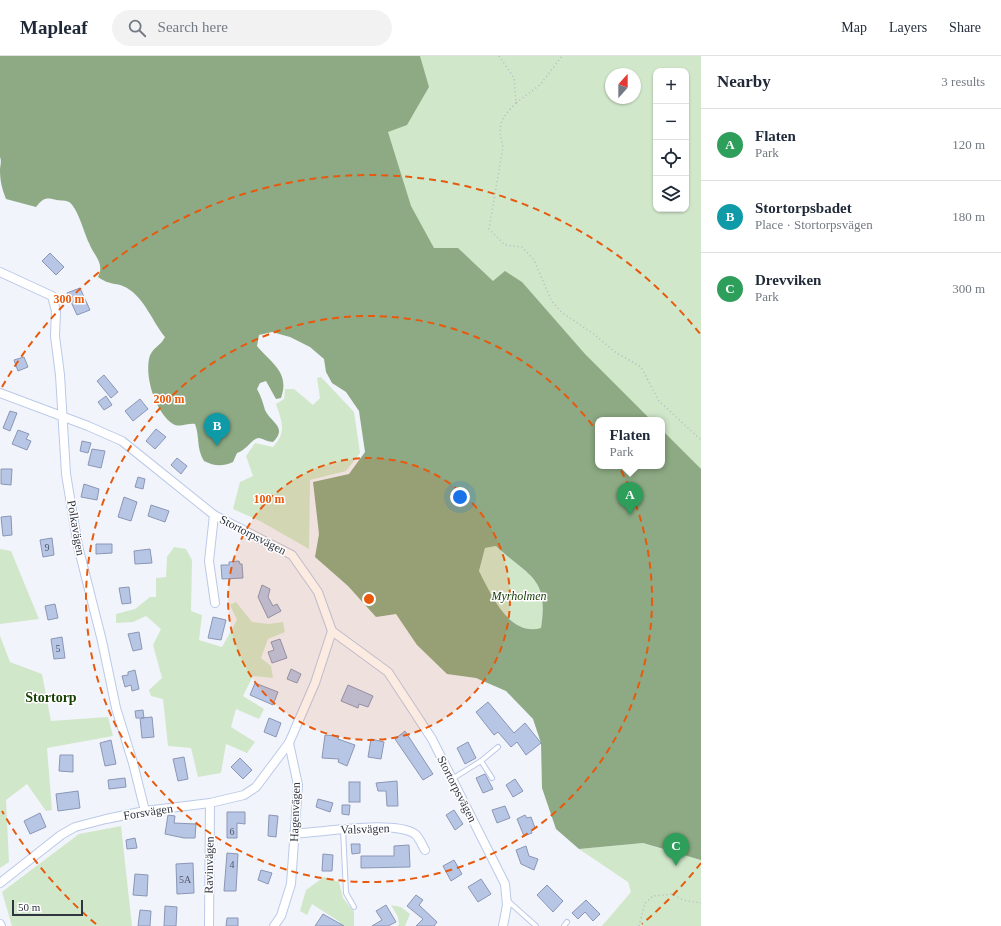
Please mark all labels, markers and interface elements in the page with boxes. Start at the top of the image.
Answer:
search box [112,10,392,46]
text: Mapleaf [20,17,88,38]
icon: search [126,17,148,39]
text: Search here [158,19,228,35]
text: Map [841,20,867,35]
text: Layers [889,20,927,35]
text: Share [949,20,981,35]
north arrow [605,68,641,104]
map controls [653,68,689,212]
button: + [653,68,689,104]
text: Nearby [717,72,771,91]
text: 3 results [941,74,985,89]
button: − [653,104,689,140]
text: Flaten [755,128,796,144]
text: A [725,137,735,152]
text: 120 m [952,137,985,152]
button: locate [653,140,689,176]
text: Park [755,145,779,160]
button: layers [653,176,689,212]
text: Stortorpsbadet [755,200,852,216]
text: B [726,209,734,224]
text: 180 m [952,209,985,224]
text: Place · Stortorpsvägen [755,217,873,232]
text: Drevviken [755,272,821,288]
text: C [725,281,735,296]
text: 300 m [952,281,985,296]
text: Park [755,289,779,304]
text: 300 m [54,292,85,306]
text: 200 m [154,392,185,406]
pin: B [204,413,230,446]
popup [595,417,665,469]
text: Flaten [610,427,650,443]
text: Park [610,444,633,459]
pin: A [617,482,643,515]
your location [450,487,470,507]
text: 100 m [254,492,285,506]
street label: Polkavägen [64,499,88,557]
street label: Stortorpsvägen [217,512,289,558]
house number: 9 [45,542,50,553]
park label: Myrholmen [490,589,547,603]
centre of rings [362,592,376,606]
house number: 5 [56,643,61,654]
district label: Stortorp [25,690,77,705]
street label: Stortorpsvägen [434,753,480,825]
street label: Hagenvägen [287,782,303,842]
street label: Forsvägen [122,801,174,823]
street label: Valsvägen [340,821,390,837]
house number: 6 [230,826,235,837]
pin: C [663,833,689,866]
street label: Ravinvägen [202,836,216,894]
house number: 4 [230,859,235,870]
house number: 5A [179,874,192,885]
scale bar [12,898,83,917]
text: 50 m [18,901,40,913]

